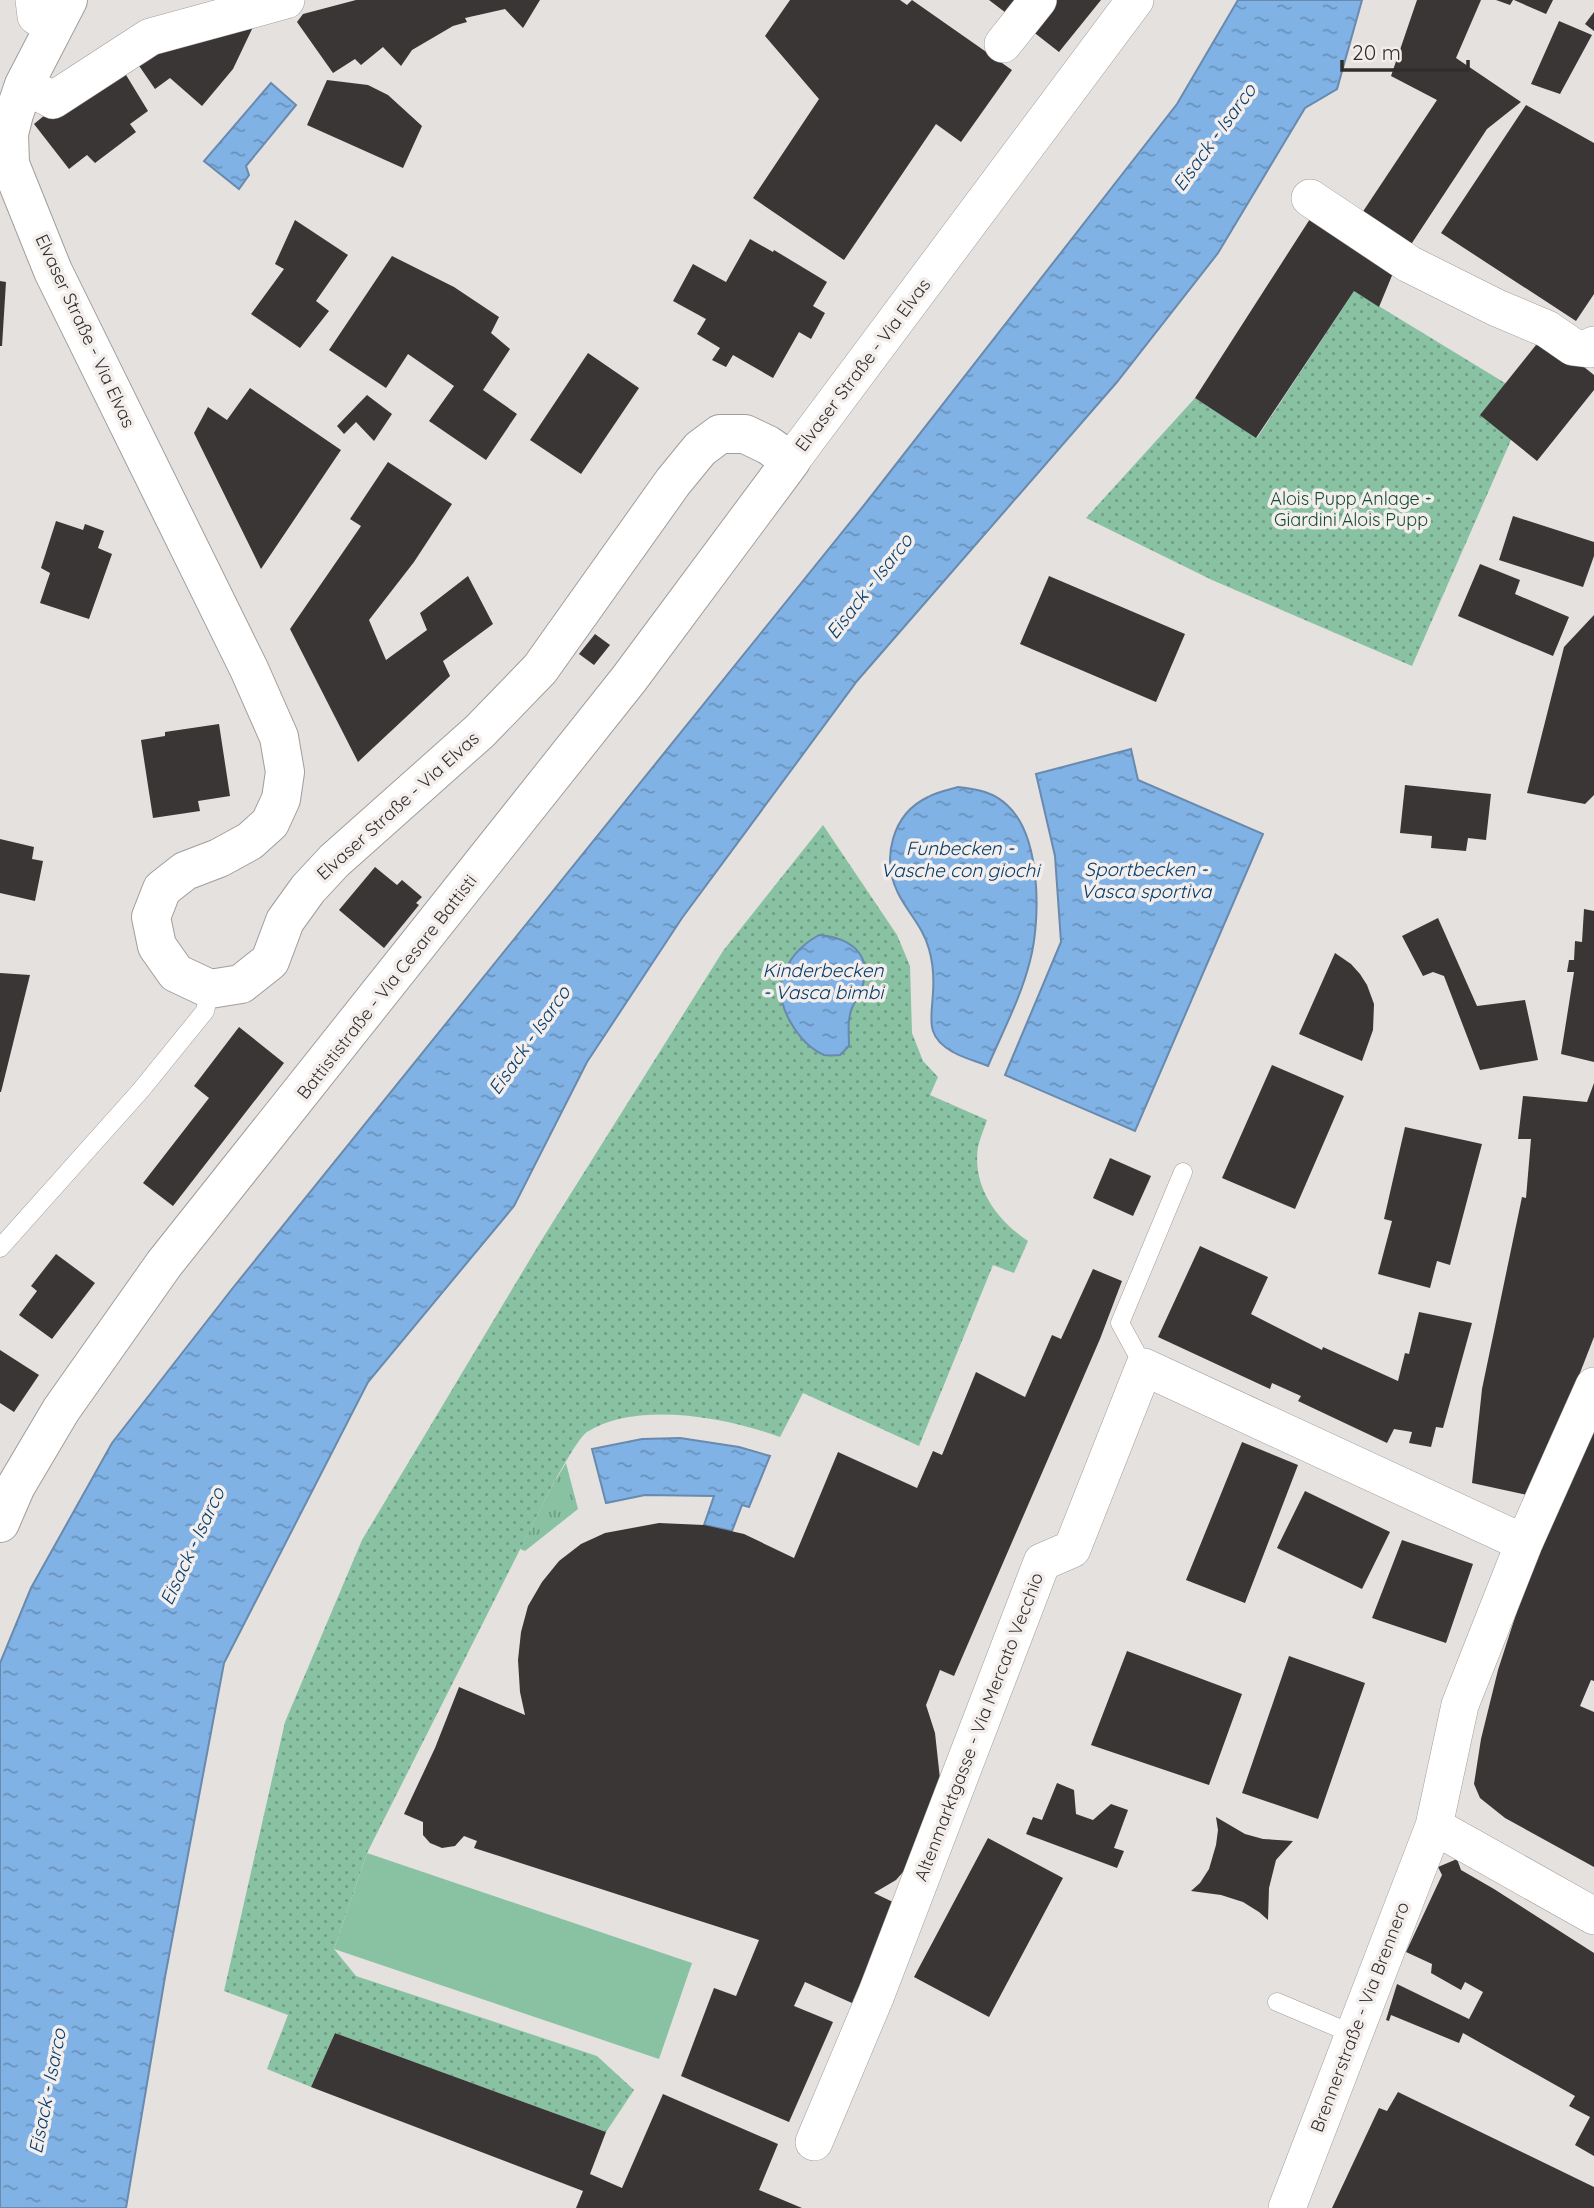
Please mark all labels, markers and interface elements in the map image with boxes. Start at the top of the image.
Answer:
scale bar [1342,28,1468,72]
text: 20 m [1352,39,1401,65]
water label: Eisack - Isarco [1167,77,1262,195]
street label: Elvaser Straße - Via Elvas [30,230,140,431]
street label: Elvaser Straße - Via Elvas [790,274,935,456]
park label: Alois Pupp Anlage - Giardini Alois Pupp [1270,487,1432,531]
water label: Eisack - Isarco [821,527,918,643]
street label: Elvaser Straße - Via Elvas [312,727,484,885]
water label: Funbecken - Vasche con giochi [881,836,1041,882]
water label: Sportbecken - Vasca sportiva [1081,857,1213,903]
street label: Battististraße - Via Cesare Battisti [292,870,482,1104]
water label: Kinderbecken - Vasca bimbi [763,958,885,1004]
water label: Eisack - Isarco [483,980,576,1099]
water label: Eisack - Isarco [154,1482,230,1609]
street label: Altenmarktgasse - Via Mercato Vecchio [909,1569,1048,1884]
street label: Brennerstraße - Via Brennero [1305,1898,1414,2135]
water label: Eisack - Isarco [23,2025,71,2156]

